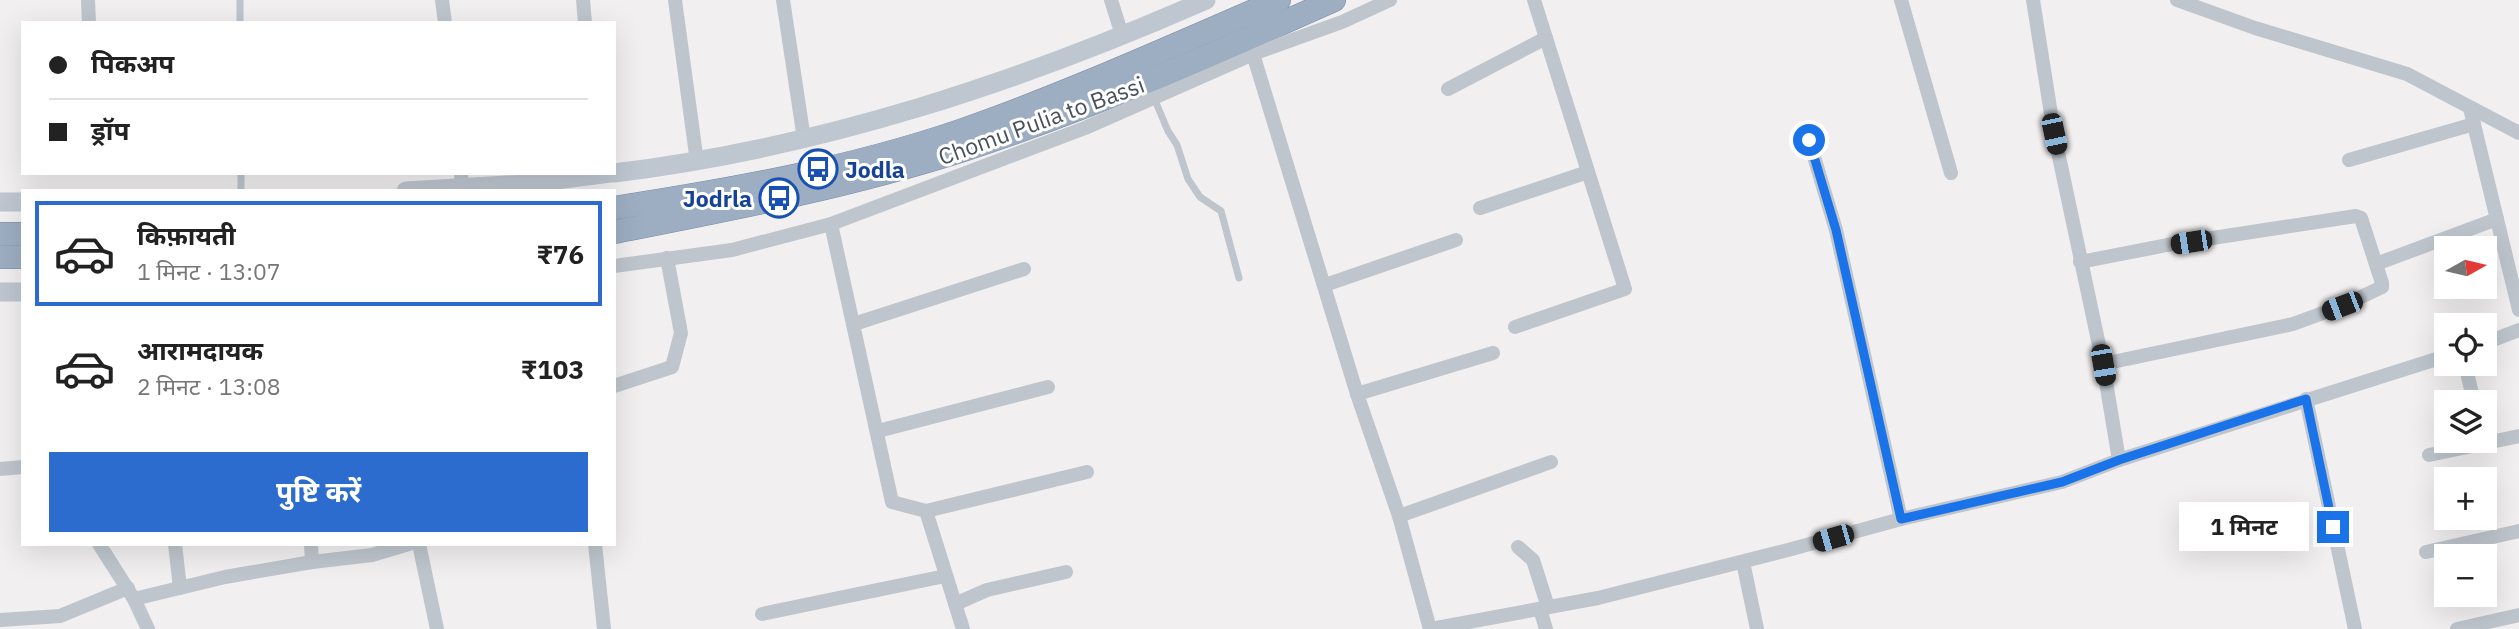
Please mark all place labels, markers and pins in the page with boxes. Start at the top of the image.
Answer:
bus stop icon: Jodla [797,148,839,190]
place label: Jodla [845,154,905,184]
bus stop icon: Jodrla [758,177,800,219]
place label: Jodrla [683,183,752,213]

